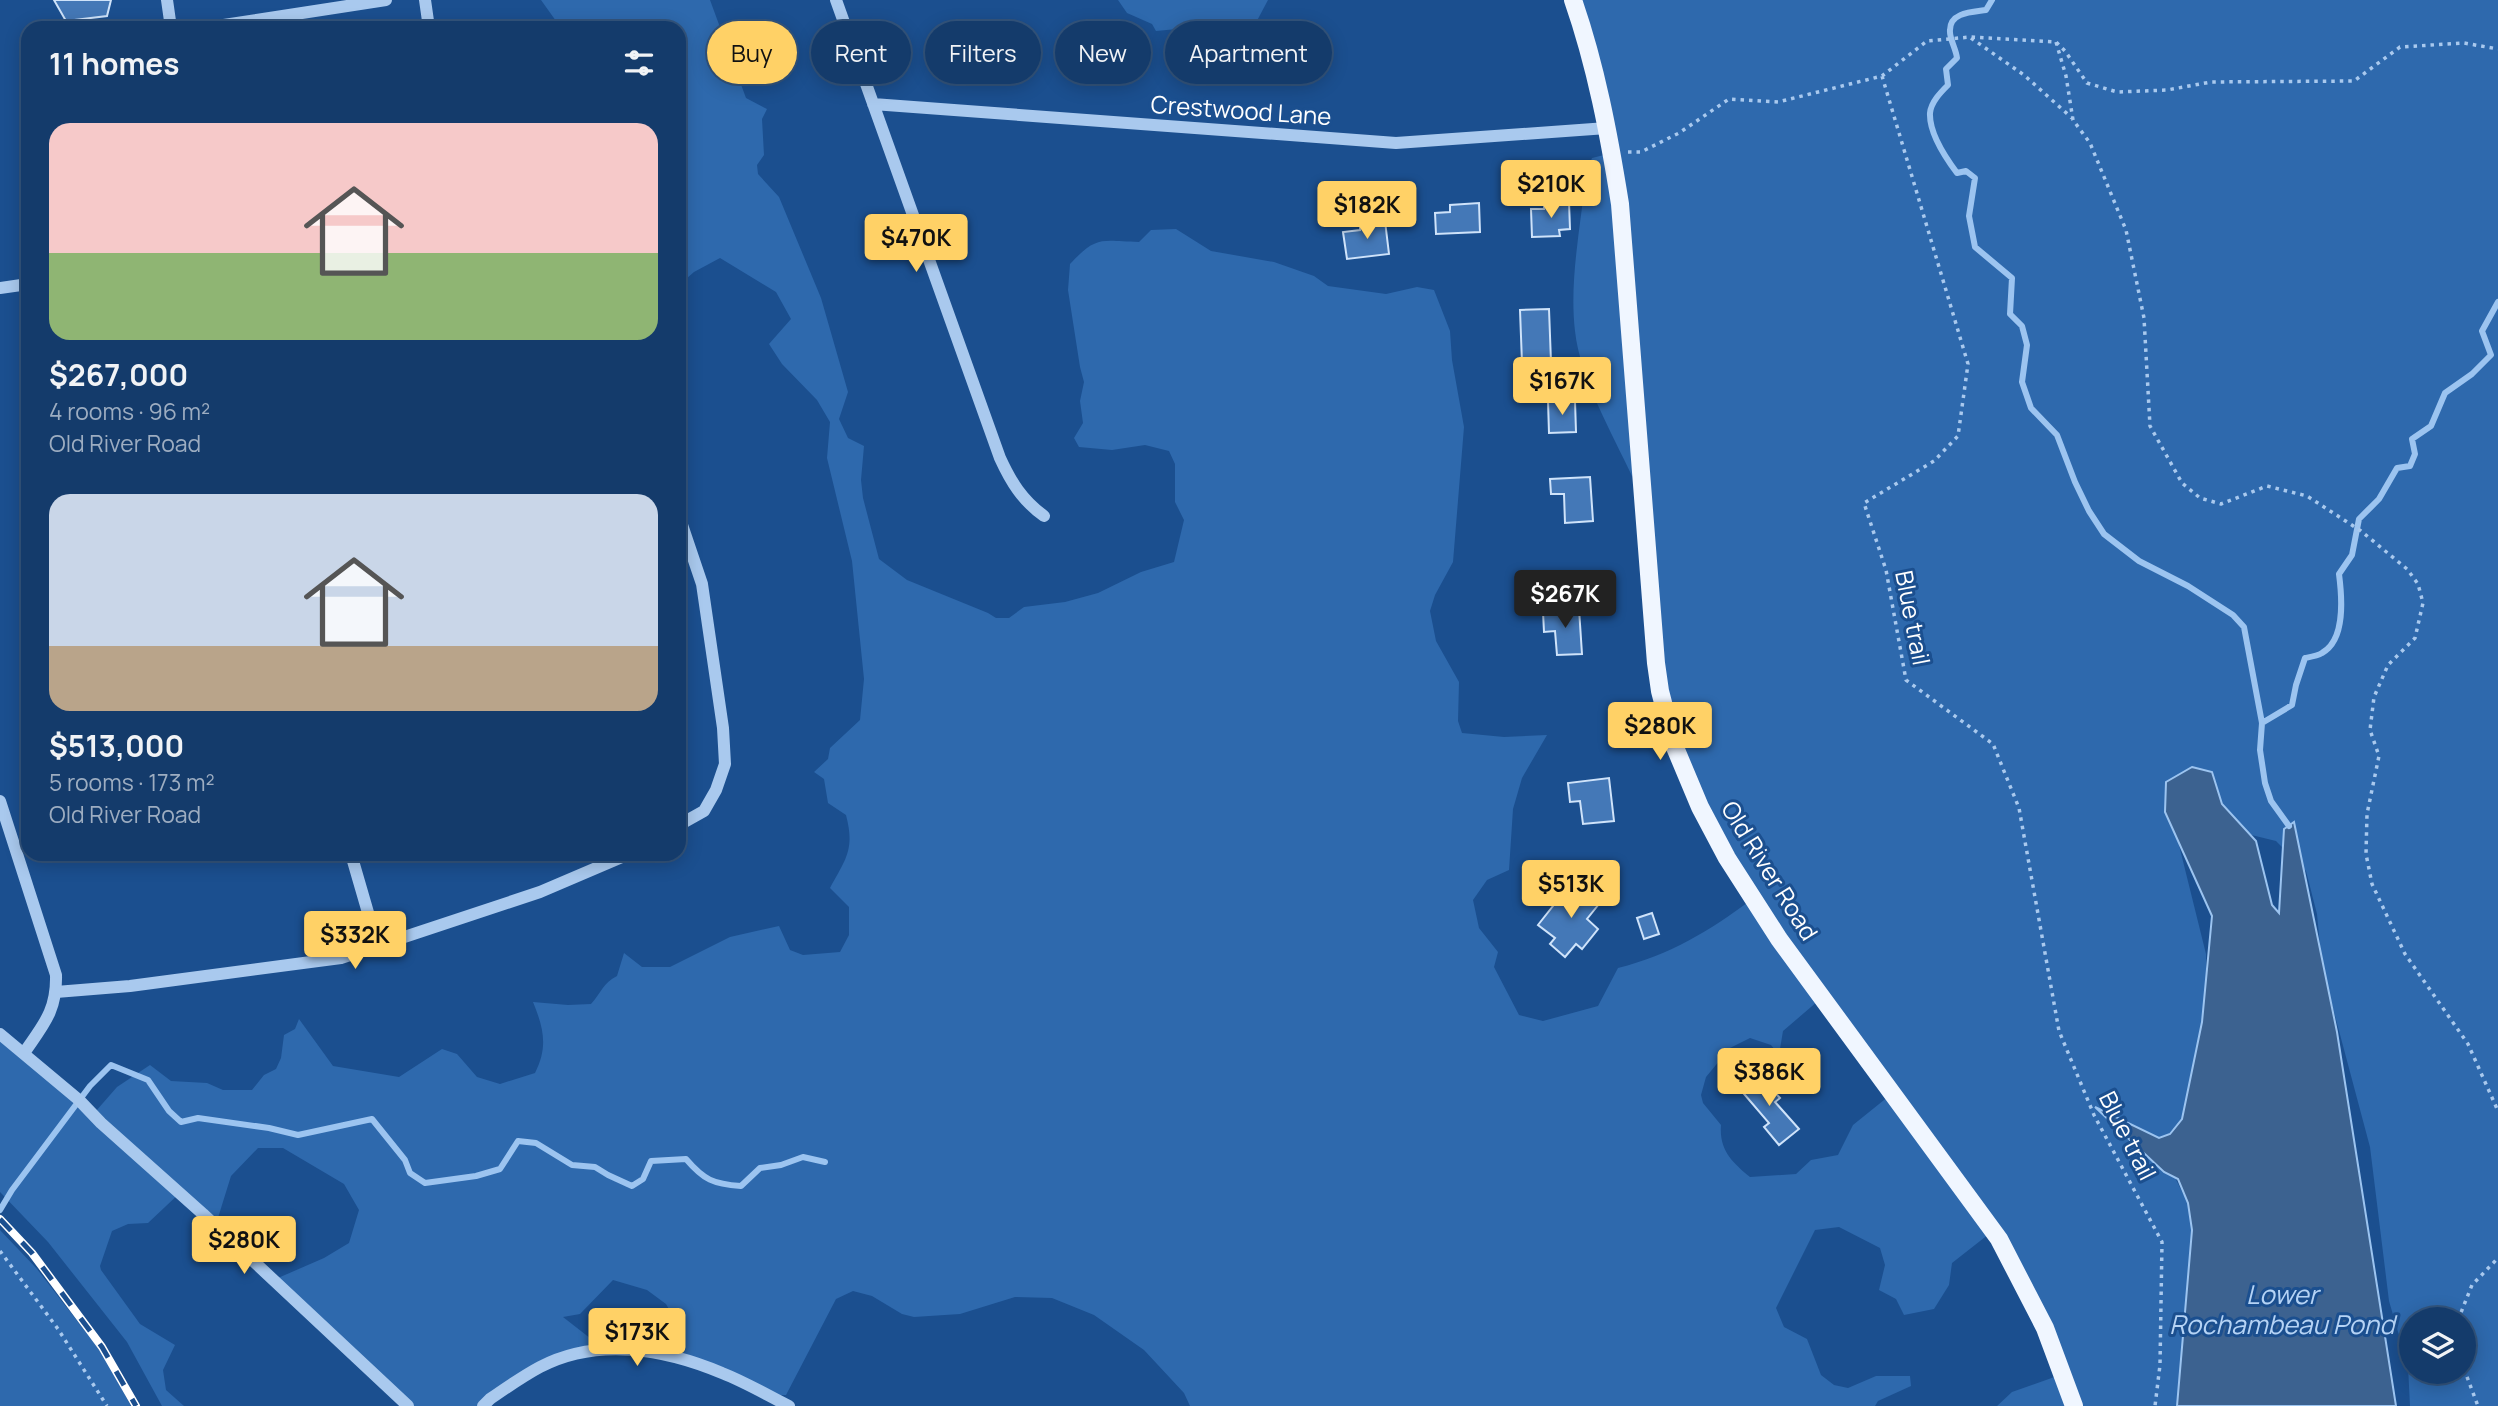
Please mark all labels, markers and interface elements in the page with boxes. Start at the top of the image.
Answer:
chip: Buy [707,21,797,84]
chip: Rent [811,21,911,84]
chip: Filters [925,21,1041,84]
chip: New [1055,21,1151,84]
chip: Apartment [1165,21,1332,84]
text: 11 homes [49,43,180,84]
icon: filters [620,44,658,82]
street label: Crestwood Lane [1150,87,1333,132]
pin: $210K [1502,160,1600,220]
text: $210K [1517,167,1585,199]
icon: home [291,168,417,294]
pin: $182K [1318,182,1416,241]
text: $182K [1333,188,1401,220]
pin: $470K [867,215,965,274]
text: $470K [881,221,951,253]
text: $267,000 [49,354,188,395]
pin: $167K [1513,358,1611,417]
text: $167K [1529,364,1595,396]
text: 4 rooms · 96 m² [49,395,210,427]
text: Old River Road [49,427,201,459]
icon: home [291,539,417,665]
street label: Blue trail [1888,568,1939,668]
pin: $267K [1516,570,1614,630]
text: $267K [1530,577,1600,609]
pin: $280K [1611,702,1709,762]
text: $280K [1624,709,1696,741]
text: $513,000 [49,725,184,766]
text: 5 rooms · 173 m² [49,766,215,798]
street label: Old River Road [1714,794,1826,946]
text: Old River Road [49,798,201,830]
pin: $513K [1522,860,1620,920]
text: $513K [1538,867,1604,899]
pin: $332K [306,912,404,971]
text: $332K [320,918,390,950]
pin: $386K [1720,1048,1818,1108]
text: $386K [1733,1055,1805,1087]
street label: Blue trail [2092,1085,2165,1185]
pin: $280K [195,1216,293,1276]
text: $280K [208,1223,280,1255]
water label: Lower Rochambeau Pond [2169,1276,2398,1342]
map controls [2399,1307,2476,1384]
button: layers [2399,1307,2476,1384]
pin: $173K [588,1308,686,1368]
text: $173K [604,1315,670,1347]

